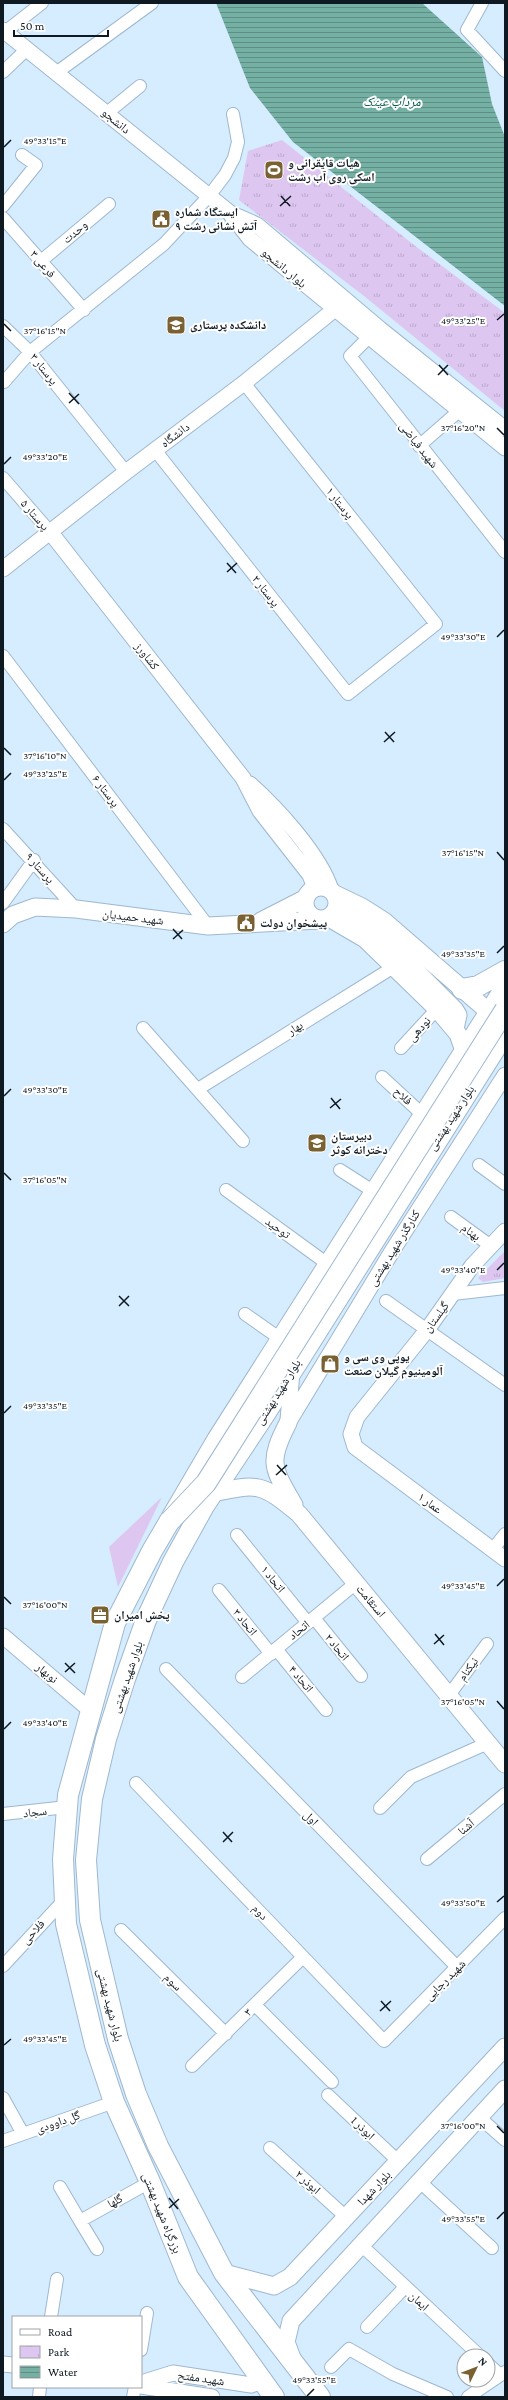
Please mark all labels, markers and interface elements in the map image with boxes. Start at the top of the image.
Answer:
scale bar [14,12,108,38]
text: 50 m [20,19,45,33]
water label: مرداب عینک [363,94,421,109]
street label: دانشجو [99,105,133,137]
text: 49°33'15"E [24,135,67,146]
place label: هیات قایقرانی و اسکی روی آب رشت [288,156,375,185]
sports icon: هیات قایقرانی و اسکی روی آب رشت [263,159,285,181]
place label: ایستگاه شماره ۹ آتش نشانی رشت [175,205,258,234]
public building icon: ایستگاه شماره ۹ آتش نشانی رشت [150,208,172,230]
street label: وحدت [60,218,90,246]
street label: بلوار دانشجو [258,245,309,291]
street label: فرعی ۳ [27,247,59,281]
school or university icon: دانشکده پرستاری [165,314,187,336]
text: 49°33'25"E [441,315,486,326]
place label: دانشکده پرستاری [190,318,266,333]
text: 37°16'15"N [24,325,67,336]
street label: پرستار ۳ [27,350,61,388]
street label: شهید فیاضی [396,419,441,471]
street label: دانشگاه [158,420,192,450]
text: 37°16'20"N [441,422,486,433]
text: 49°33'20"E [23,451,68,462]
street label: پرستار ۱ [323,484,357,522]
street label: پرستار ۵ [18,497,53,534]
street label: پرستار ۲ [249,572,283,610]
text: 49°33'30"E [441,631,486,642]
street label: کشاورز [131,639,162,672]
text: 37°16'10"N [23,750,67,761]
text: 49°33'25"E [23,768,68,779]
street label: پرستار ۶ [89,772,123,810]
text: 37°16'15"N [442,847,485,858]
street label: پرستار ۹ [23,850,58,887]
street label: شهید حمیدیان [102,906,164,928]
public building icon: پیشخوان دولت [235,912,257,934]
place label: پیشخوان دولت [260,916,327,931]
text: 49°33'35"E [441,948,486,959]
street label: نودهی [404,1014,434,1044]
street label: بهار [284,1018,305,1039]
street label: بلوار شهید بهشتی [425,1083,478,1153]
text: 49°33'30"E [23,1084,68,1095]
street label: فلاح [391,1084,415,1108]
place label: دبیرستان دخترانه کوثر [330,1129,388,1157]
school or university icon: دبیرستان دخترانه کوثر [306,1132,328,1154]
text: 37°16'05"N [23,1174,68,1185]
street label: کنارگذر شهید بهشتی [365,1207,423,1289]
street label: توحید [263,1214,294,1242]
street label: بهنام [458,1220,483,1244]
text: 49°33'40"E [441,1264,486,1275]
street label: گیلستان [420,1299,452,1335]
place label: یوپی وی سی و آلومینیوم گیلان صنعت [344,1350,444,1379]
shop icon: یوپی وی سی و آلومینیوم گیلان صنعت [319,1353,341,1375]
street label: بلوار شهید بهشتی [252,1357,304,1428]
text: 49°33'35"E [23,1400,68,1411]
street label: عمار ۱ [415,1490,445,1516]
street label: اتحاد ۱ [258,1563,288,1595]
text: 49°33'45"E [441,1580,486,1591]
street label: استقامت [353,1582,389,1620]
text: 37°16'00"N [22,1599,68,1610]
office icon: پخش امیران [89,1604,111,1626]
street label: اتحاد ۳ [230,1606,260,1638]
place label: پخش امیران [114,1608,170,1623]
street label: اتحاد [286,1617,312,1643]
street label: اتحاد ۲ [322,1631,352,1663]
street label: بلوار شهید بهشتی [108,1639,146,1715]
street label: نیکنام [455,1655,482,1684]
street label: نوبهار [32,1659,61,1687]
street label: اتحاد ۴ [286,1663,316,1695]
text: 37°16'05"N [441,1696,486,1707]
text: 49°33'40"E [23,1717,68,1728]
street label: سجاد [22,1804,48,1820]
street label: اول [301,1808,322,1829]
street label: آشنا [455,1815,478,1838]
text: 49°33'50"E [441,1897,486,1908]
street label: دوم [249,1901,271,1923]
street label: فلاحی [18,1917,48,1947]
street label: شهید رجایی [422,1956,469,2004]
street label: بلوار شهید بهشتی [94,1967,126,2043]
street label: سوم [160,1970,185,1995]
street label: ۳ [241,2005,255,2019]
text: 49°33'45"E [23,2033,68,2044]
street label: گل داوودی [34,2108,82,2136]
street label: ابوذر 1 [348,2113,378,2143]
text: 37°16'00"N [440,2120,486,2131]
street label: ابوذر ۲ [292,2167,324,2197]
street label: بلوار شهدا [354,2168,394,2209]
street label: بزرگراه شهید بهشتی [139,2171,185,2256]
street label: گلها [105,2191,125,2211]
text: 49°33'55"E [441,2213,485,2224]
street label: ایمان [406,2288,432,2314]
legend [12,2316,142,2388]
text: Road [48,2325,73,2339]
text: Park [48,2345,70,2359]
north arrow [456,2348,496,2388]
text: N [476,2354,491,2368]
text: Water [48,2365,78,2379]
street label: شهید مفتح [177,2368,225,2388]
text: 49°33'55"E [292,2374,336,2385]

